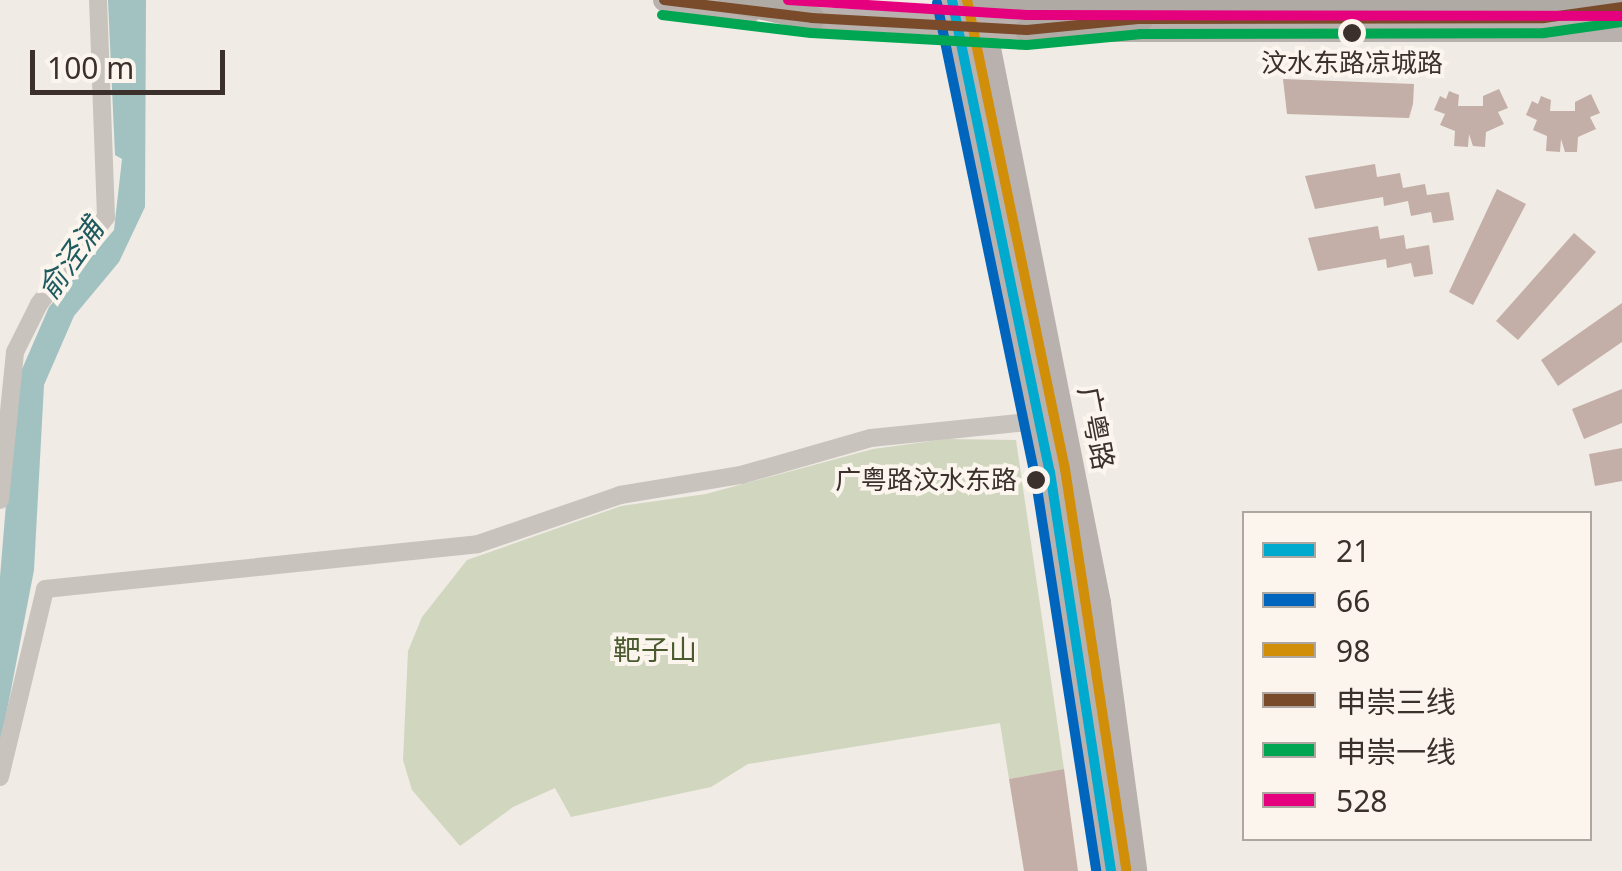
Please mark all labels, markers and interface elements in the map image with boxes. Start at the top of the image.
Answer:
marker: 汶水东路凉城路 [1342,23,1362,43]
scale bar [35,30,230,92]
text: 100 m [47,47,134,88]
place label: 汶水东路凉城路 [1261,47,1443,79]
water label: 俞泾浦 [29,212,111,306]
street label: 广粤路 [1072,384,1122,472]
place label: 广粤路汶水东路 [835,464,1017,496]
marker: 广粤路汶水东路 [1026,470,1046,490]
legend [1242,511,1592,841]
text: 21 [1336,530,1370,571]
text: 66 [1336,580,1370,621]
text: 98 [1336,630,1370,671]
park label: 靶子山 [613,632,697,666]
text: 申崇三线 [1336,681,1456,722]
text: 申崇一线 [1336,731,1456,772]
text: 528 [1336,780,1387,821]

